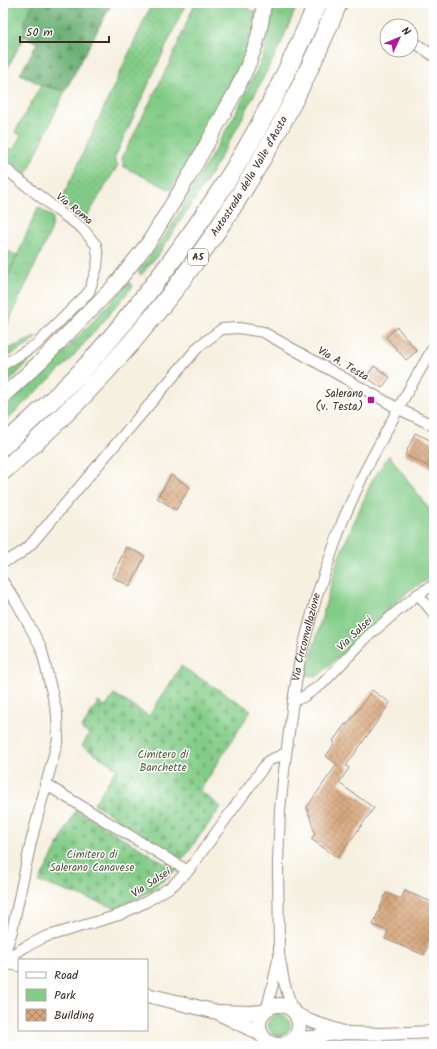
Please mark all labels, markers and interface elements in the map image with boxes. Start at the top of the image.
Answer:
scale bar [20,18,109,44]
north arrow [379,18,419,58]
text: 50 m [26,23,53,42]
text: N [397,23,414,41]
street label: Autostrada della Valle d'Aosta [206,113,293,240]
street label: Via Roma [51,188,97,230]
road number: A5 [188,249,208,265]
street label: Via A. Testa [314,342,372,386]
place label: Salerano (v. Testa) [316,385,363,416]
marker: Salerano (v. Testa) [366,395,376,405]
street label: Via Circonvallazione [287,591,326,682]
street label: Via Salsei [333,612,377,656]
park label: Cimitero di Banchette [138,746,189,777]
park label: Cimitero di Salerano Canavese [50,846,134,877]
street label: Via Salsei [128,863,175,903]
legend [18,959,148,1031]
text: Road [54,966,79,985]
text: Park [54,986,76,1005]
text: Building [54,1006,94,1025]

